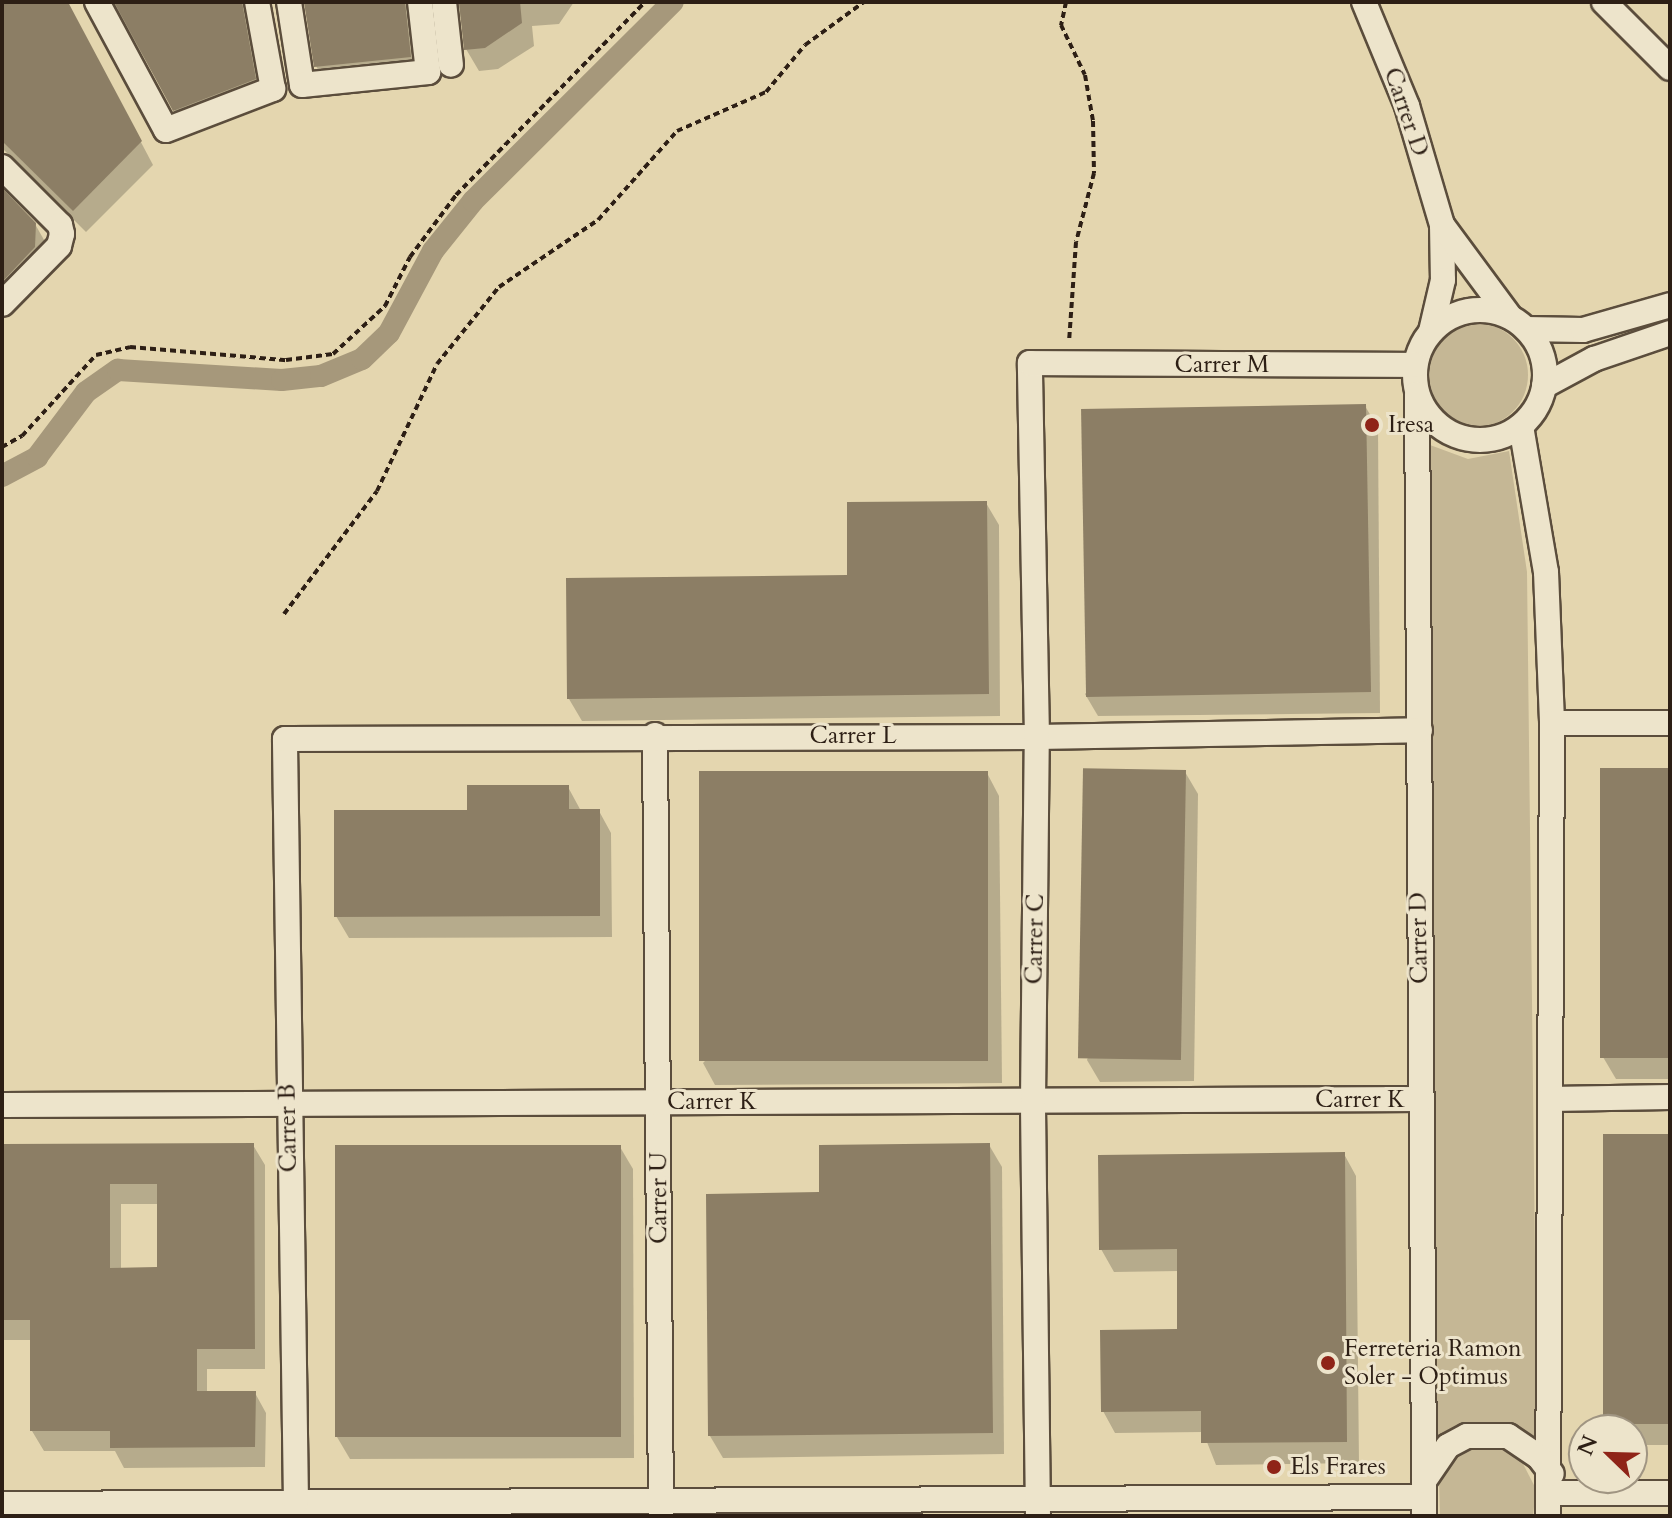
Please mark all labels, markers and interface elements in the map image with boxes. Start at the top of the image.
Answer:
street label: Carrer D [1377,64,1435,160]
street label: Carrer M [1175,351,1269,379]
place label: Iresa [1388,411,1434,439]
marker: Iresa [1363,416,1381,434]
street label: Carrer L [810,722,896,750]
street label: Carrer D [1404,892,1434,984]
street label: Carrer C [1020,893,1050,985]
street label: Carrer B [273,1083,303,1173]
street label: Carrer K [1315,1086,1405,1114]
street label: Carrer K [667,1088,757,1116]
street label: Carrer U [645,1152,673,1244]
place label: Ferreteria Ramon Soler - Optimus [1344,1335,1522,1391]
marker: Ferreteria Ramon Soler - Optimus [1319,1354,1337,1372]
north arrow [1568,1414,1648,1494]
text: N [1570,1431,1605,1460]
place label: Els Frares [1290,1453,1386,1481]
marker: Els Frares [1265,1458,1283,1476]

